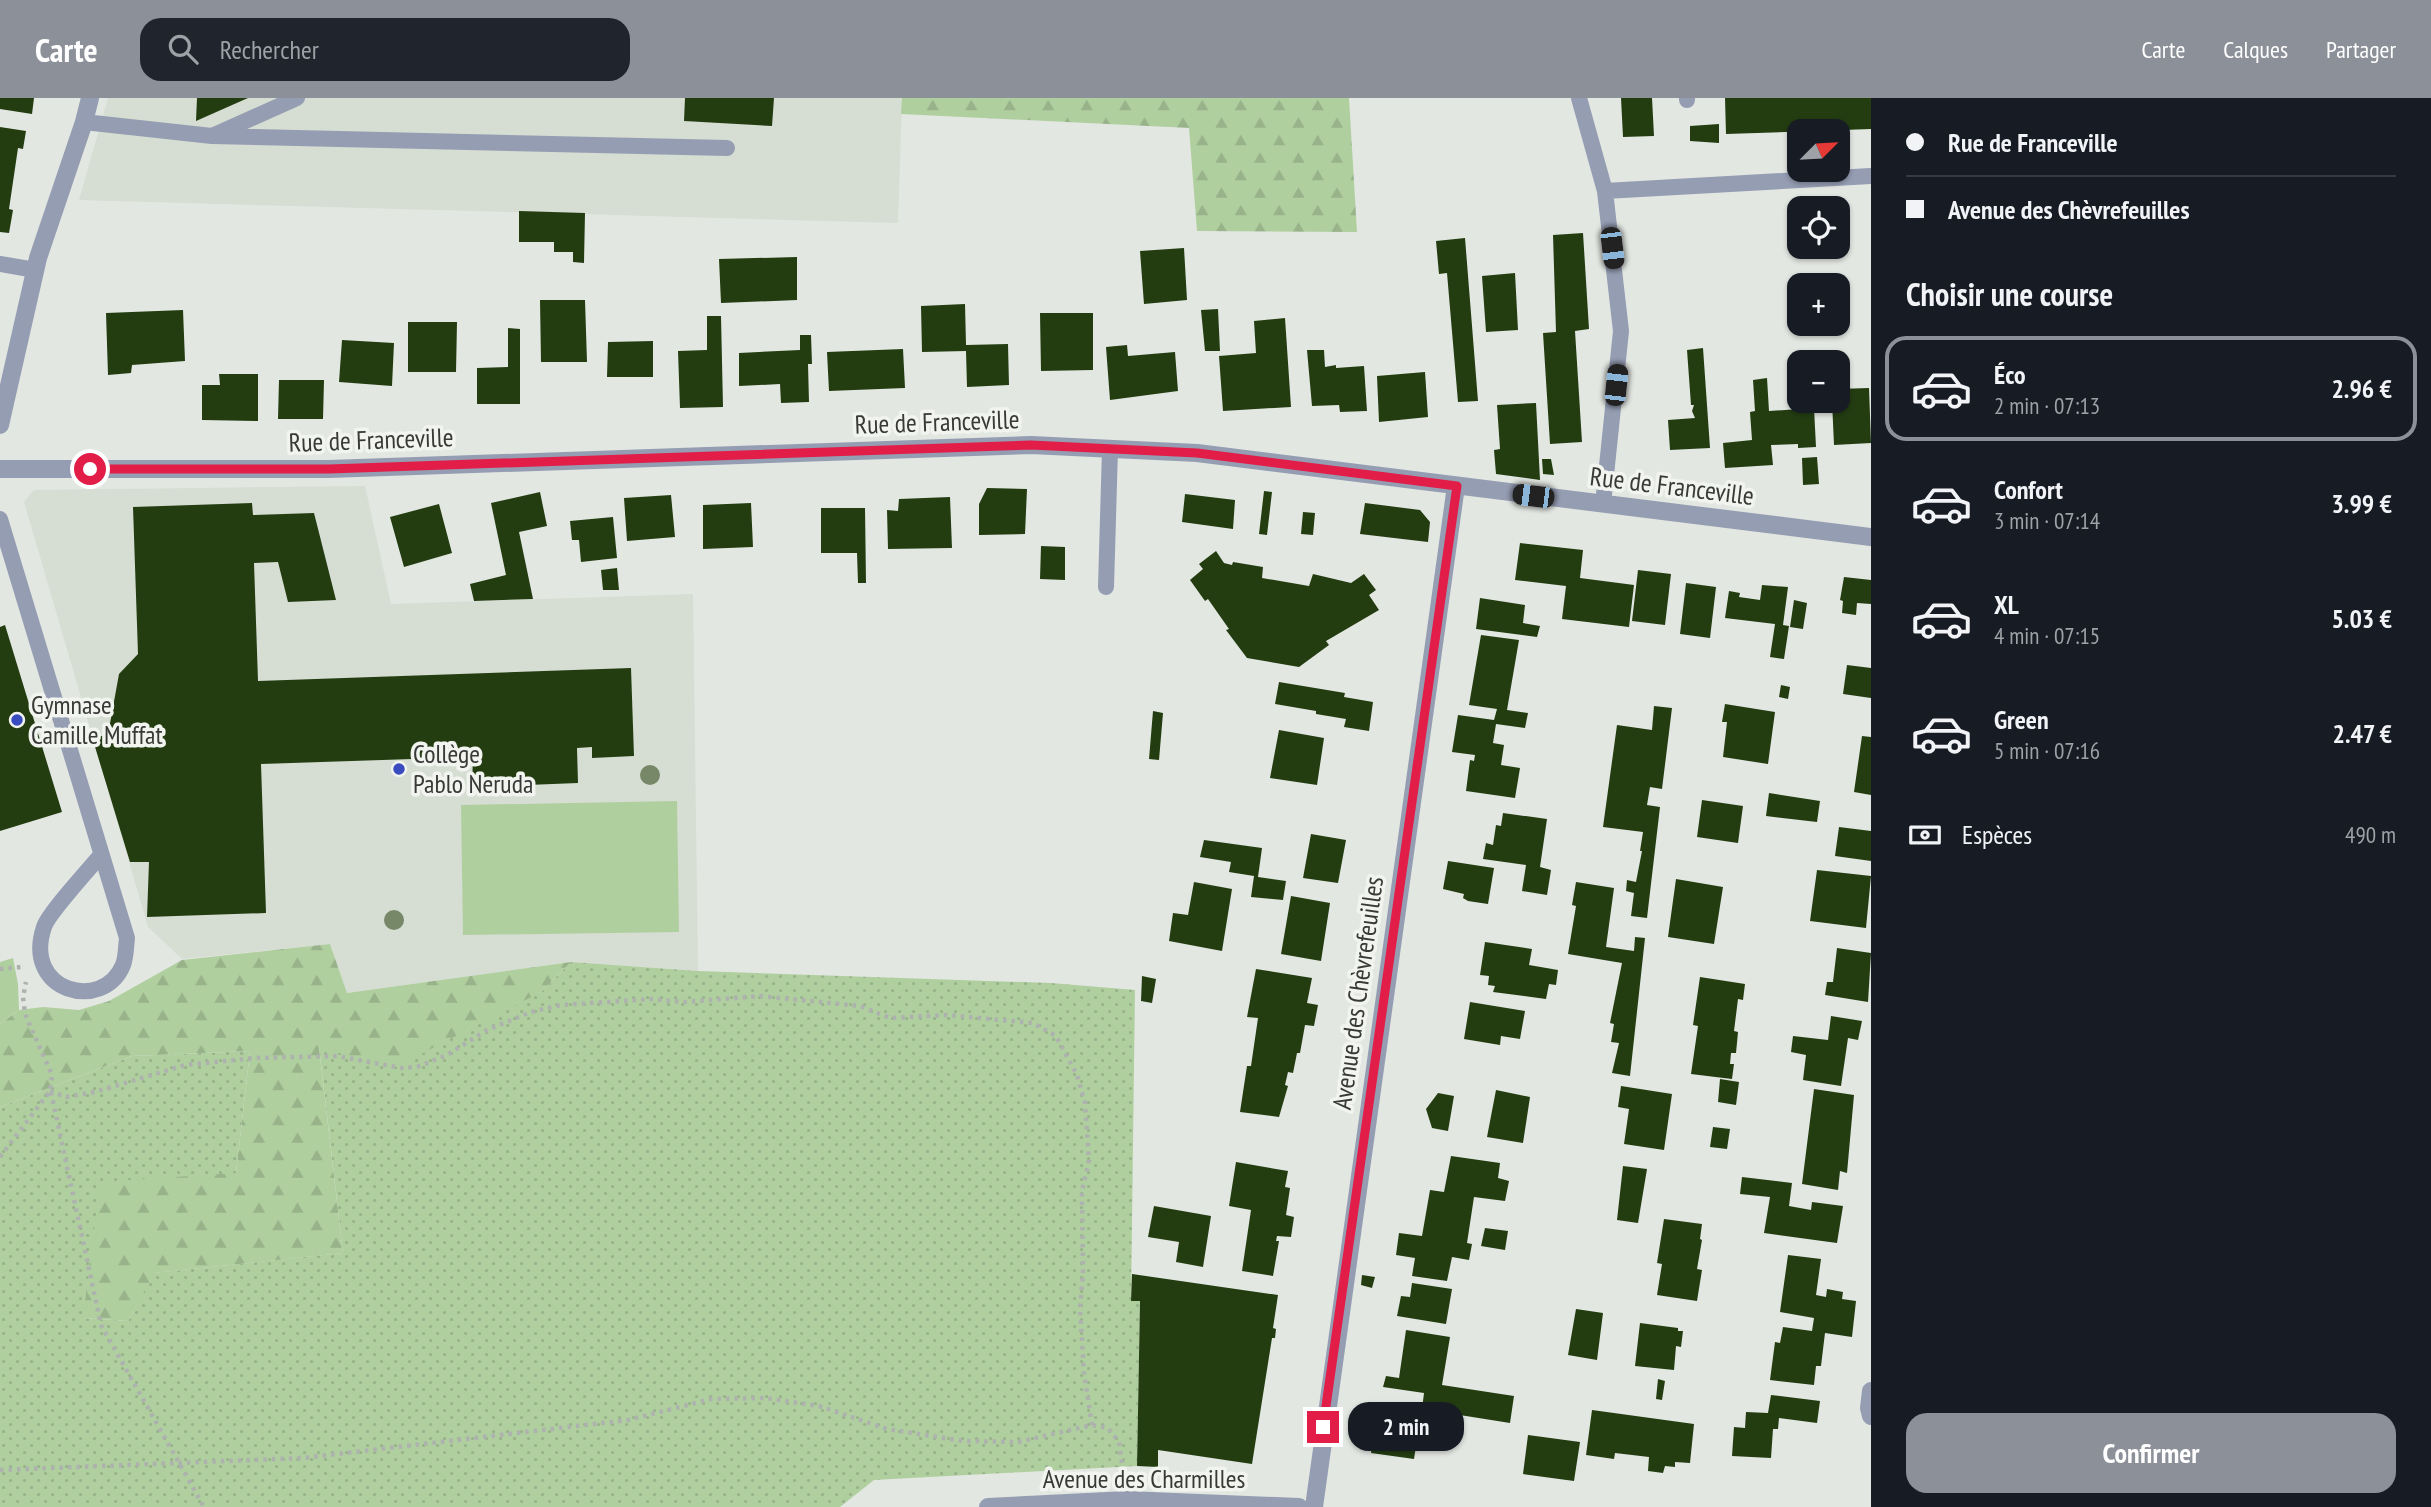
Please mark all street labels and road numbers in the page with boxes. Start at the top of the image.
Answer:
street label: Rue de Franceville [854,402,1020,441]
street label: Rue de Franceville [288,420,454,459]
street label: Rue de Franceville [1588,459,1756,512]
street label: Avenue des Chèvrefeuilles [1325,874,1390,1112]
street label: Avenue des Charmilles [1043,1462,1245,1495]

